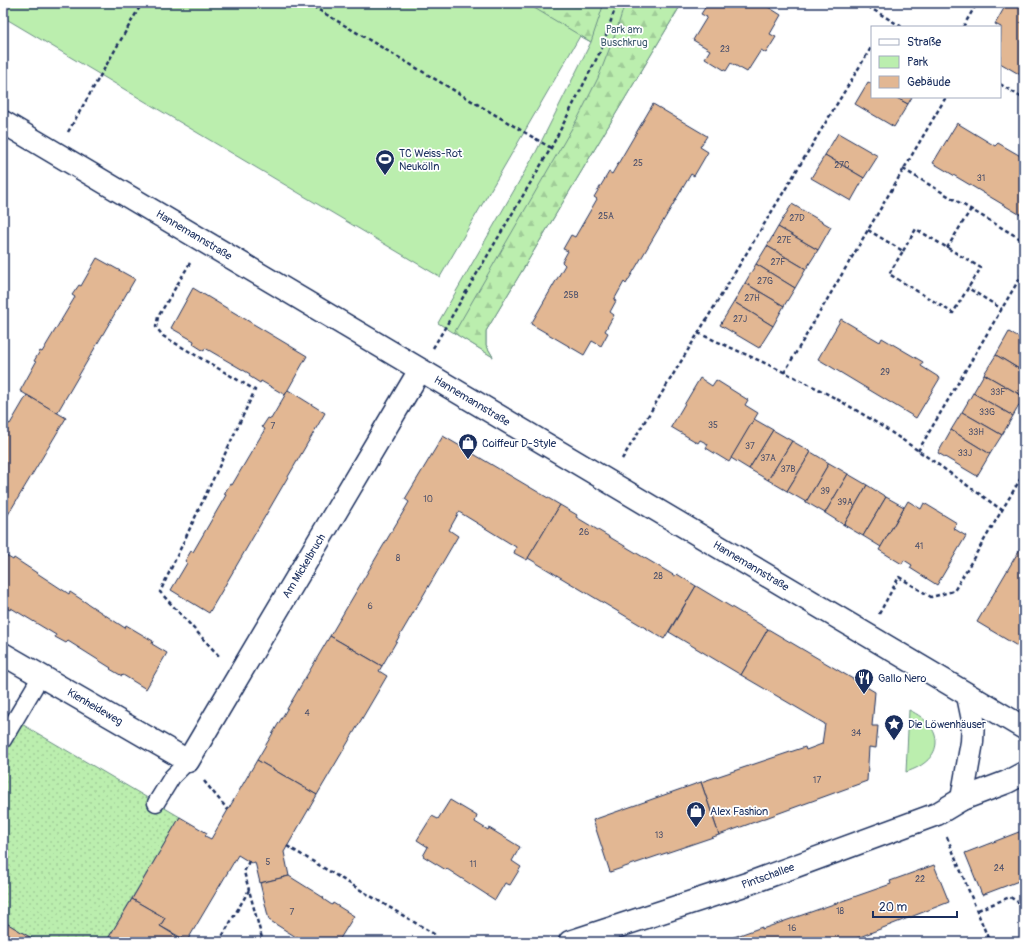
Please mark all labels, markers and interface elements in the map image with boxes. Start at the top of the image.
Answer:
park label: Park am Buschkrug [600,23,648,49]
legend [871,26,1001,98]
text: Straße [907,35,941,50]
house number: 23 [720,44,730,55]
text: Park [907,55,928,70]
text: Gebäude [907,75,951,90]
place label: TC Weiss-Rot Neukölln [399,147,463,173]
sports icon: TC Weiss-Rot Neukölln [374,148,396,176]
house number: 25 [633,158,643,169]
house number: 27C [834,160,850,171]
house number: 31 [977,173,985,184]
street label: Hannemannstraße [154,207,235,263]
house number: 25A [598,211,614,222]
house number: 27D [789,213,805,224]
house number: 27E [777,235,792,246]
house number: 27F [770,257,786,268]
house number: 27G [757,276,773,287]
house number: 25B [563,290,579,301]
house number: 27H [744,293,760,304]
house number: 27J [733,314,747,325]
house number: 29 [880,367,890,378]
street label: Hannemannstraße [432,373,513,429]
house number: 33F [990,387,1006,398]
house number: 33G [979,407,995,418]
house number: 35 [708,420,718,431]
house number: 7 [271,421,276,432]
house number: 33H [968,427,984,438]
shop icon: Coiffeur D-Style [457,432,479,460]
place label: Coiffeur D-Style [482,437,557,450]
house number: 37 [745,441,755,452]
house number: 33J [958,448,972,459]
house number: 37A [760,453,776,464]
house number: 37B [781,464,795,475]
house number: 39 [820,486,830,497]
house number: 10 [423,494,433,505]
house number: 39A [837,497,853,508]
house number: 26 [579,527,589,538]
street label: Am Mickelbruch [280,531,328,601]
street label: Hannemannstraße [711,538,792,594]
house number: 41 [915,541,923,552]
house number: 8 [396,553,401,564]
house number: 28 [653,571,663,582]
house number: 6 [367,601,373,612]
restaurant icon: Gallo Nero [853,667,875,695]
place label: Gallo Nero [878,672,927,685]
street label: Kienheideweg [65,686,125,728]
house number: 4 [304,708,310,719]
place icon: Die Löwenhäuser [883,713,905,741]
place label: Die Löwenhäuser [908,718,986,731]
house number: 34 [851,728,862,739]
house number: 17 [813,775,821,786]
shop icon: Alex Fashion [685,800,707,828]
place label: Alex Fashion [710,805,768,818]
house number: 13 [655,830,663,841]
house number: 5 [266,857,271,868]
house number: 11 [469,859,477,870]
street label: Pintschallee [740,860,797,892]
house number: 24 [994,863,1005,874]
house number: 22 [915,874,925,885]
scale bar [873,893,957,919]
text: 20 m [879,900,908,915]
house number: 18 [836,906,844,917]
house number: 7 [290,907,295,918]
house number: 16 [788,923,796,934]

